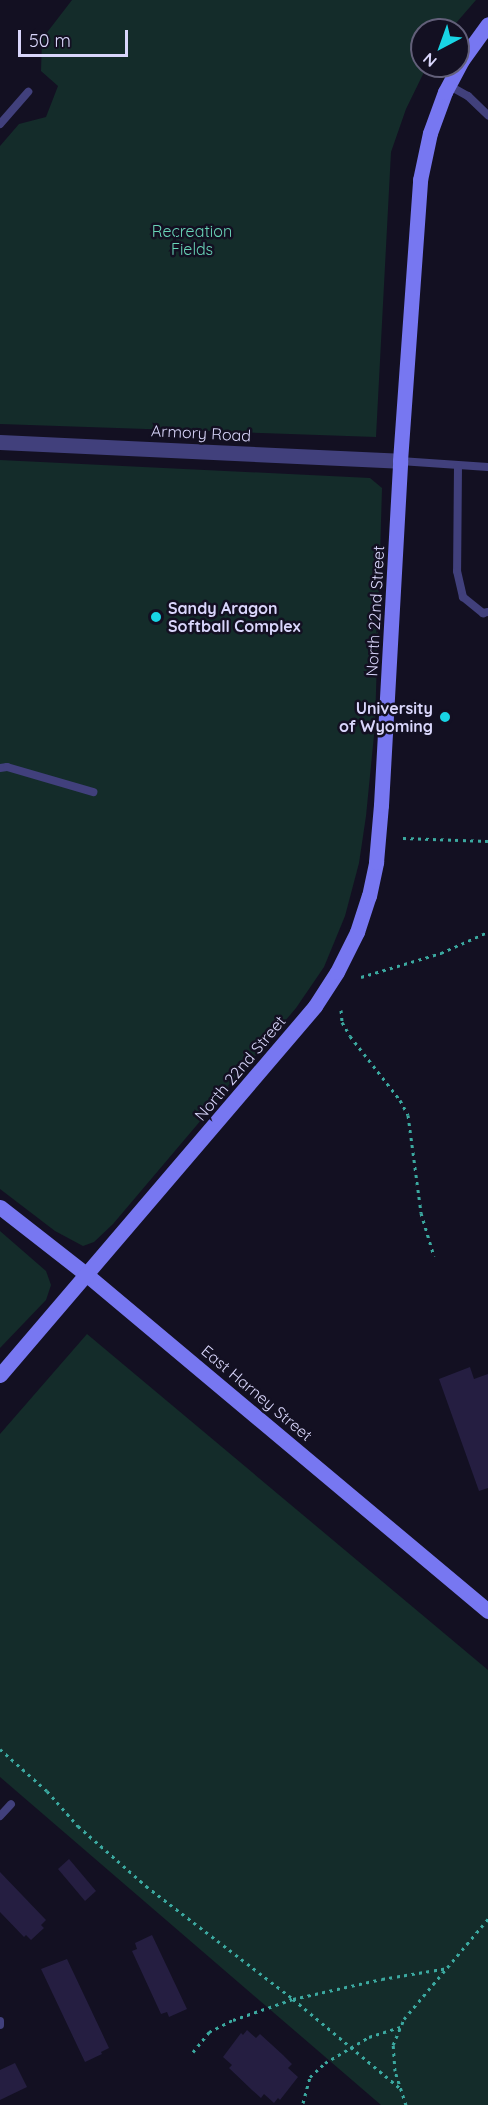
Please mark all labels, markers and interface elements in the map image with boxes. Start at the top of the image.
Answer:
scale bar [21,18,130,56]
north arrow [410,18,470,78]
text: 50 m [29,29,71,52]
text: N [419,49,441,71]
park label: Recreation Fields [152,221,232,259]
street label: Armory Road [151,421,251,445]
street label: North 22nd Street [362,545,388,677]
place label: Sandy Aragon Softball Complex [168,598,301,636]
marker: Sandy Aragon Softball Complex [149,610,163,624]
place label: University of Wyoming [339,698,433,736]
marker: University of Wyoming [438,710,452,724]
street label: North 22nd Street [191,1012,289,1124]
street label: East Harney Street [198,1341,316,1445]

